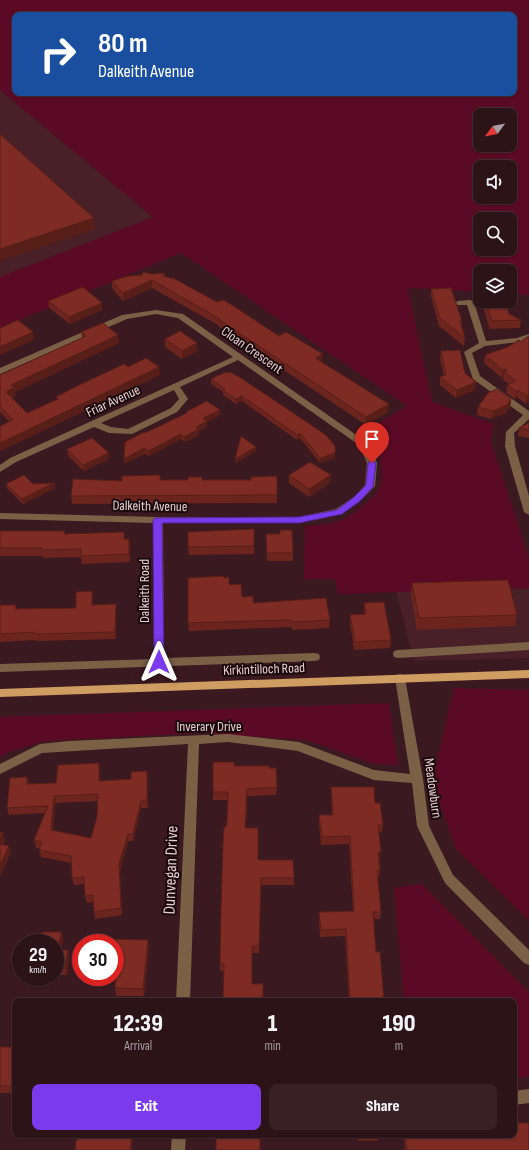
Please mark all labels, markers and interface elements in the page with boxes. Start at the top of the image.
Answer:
text: 80 m [98,27,147,60]
icon: right [32,28,84,80]
text: Dalkeith Avenue [98,61,194,82]
north arrow [473,108,517,152]
map controls [473,108,517,308]
button: sound [473,160,517,204]
button: search [473,212,517,256]
button: layers [473,264,517,308]
street label: Cloan Crescent [218,323,286,377]
street label: Friar Avenue [83,381,143,421]
pin [355,422,389,463]
icon: arrive [361,428,383,450]
street label: Dalkeith Avenue [112,497,188,515]
street label: Dalkeith Road [136,559,153,623]
position arrow [138,641,180,683]
street label: Kirkintilloch Road [223,659,305,679]
street label: Inverary Drive [176,718,242,735]
street label: Meadowburn [420,757,446,819]
street label: Dunvegan Drive [159,825,183,915]
speed limit sign: 30 [72,934,124,986]
text: 29 [29,943,47,967]
text: km/h [29,964,47,976]
text: 12:39 [113,1009,163,1038]
text: 1 [268,1009,277,1038]
text: 190 [382,1009,416,1038]
text: Arrival [124,1038,152,1054]
text: min [264,1038,281,1054]
text: m [395,1038,403,1054]
button: Exit [32,1084,261,1130]
button: Share [269,1084,497,1130]

